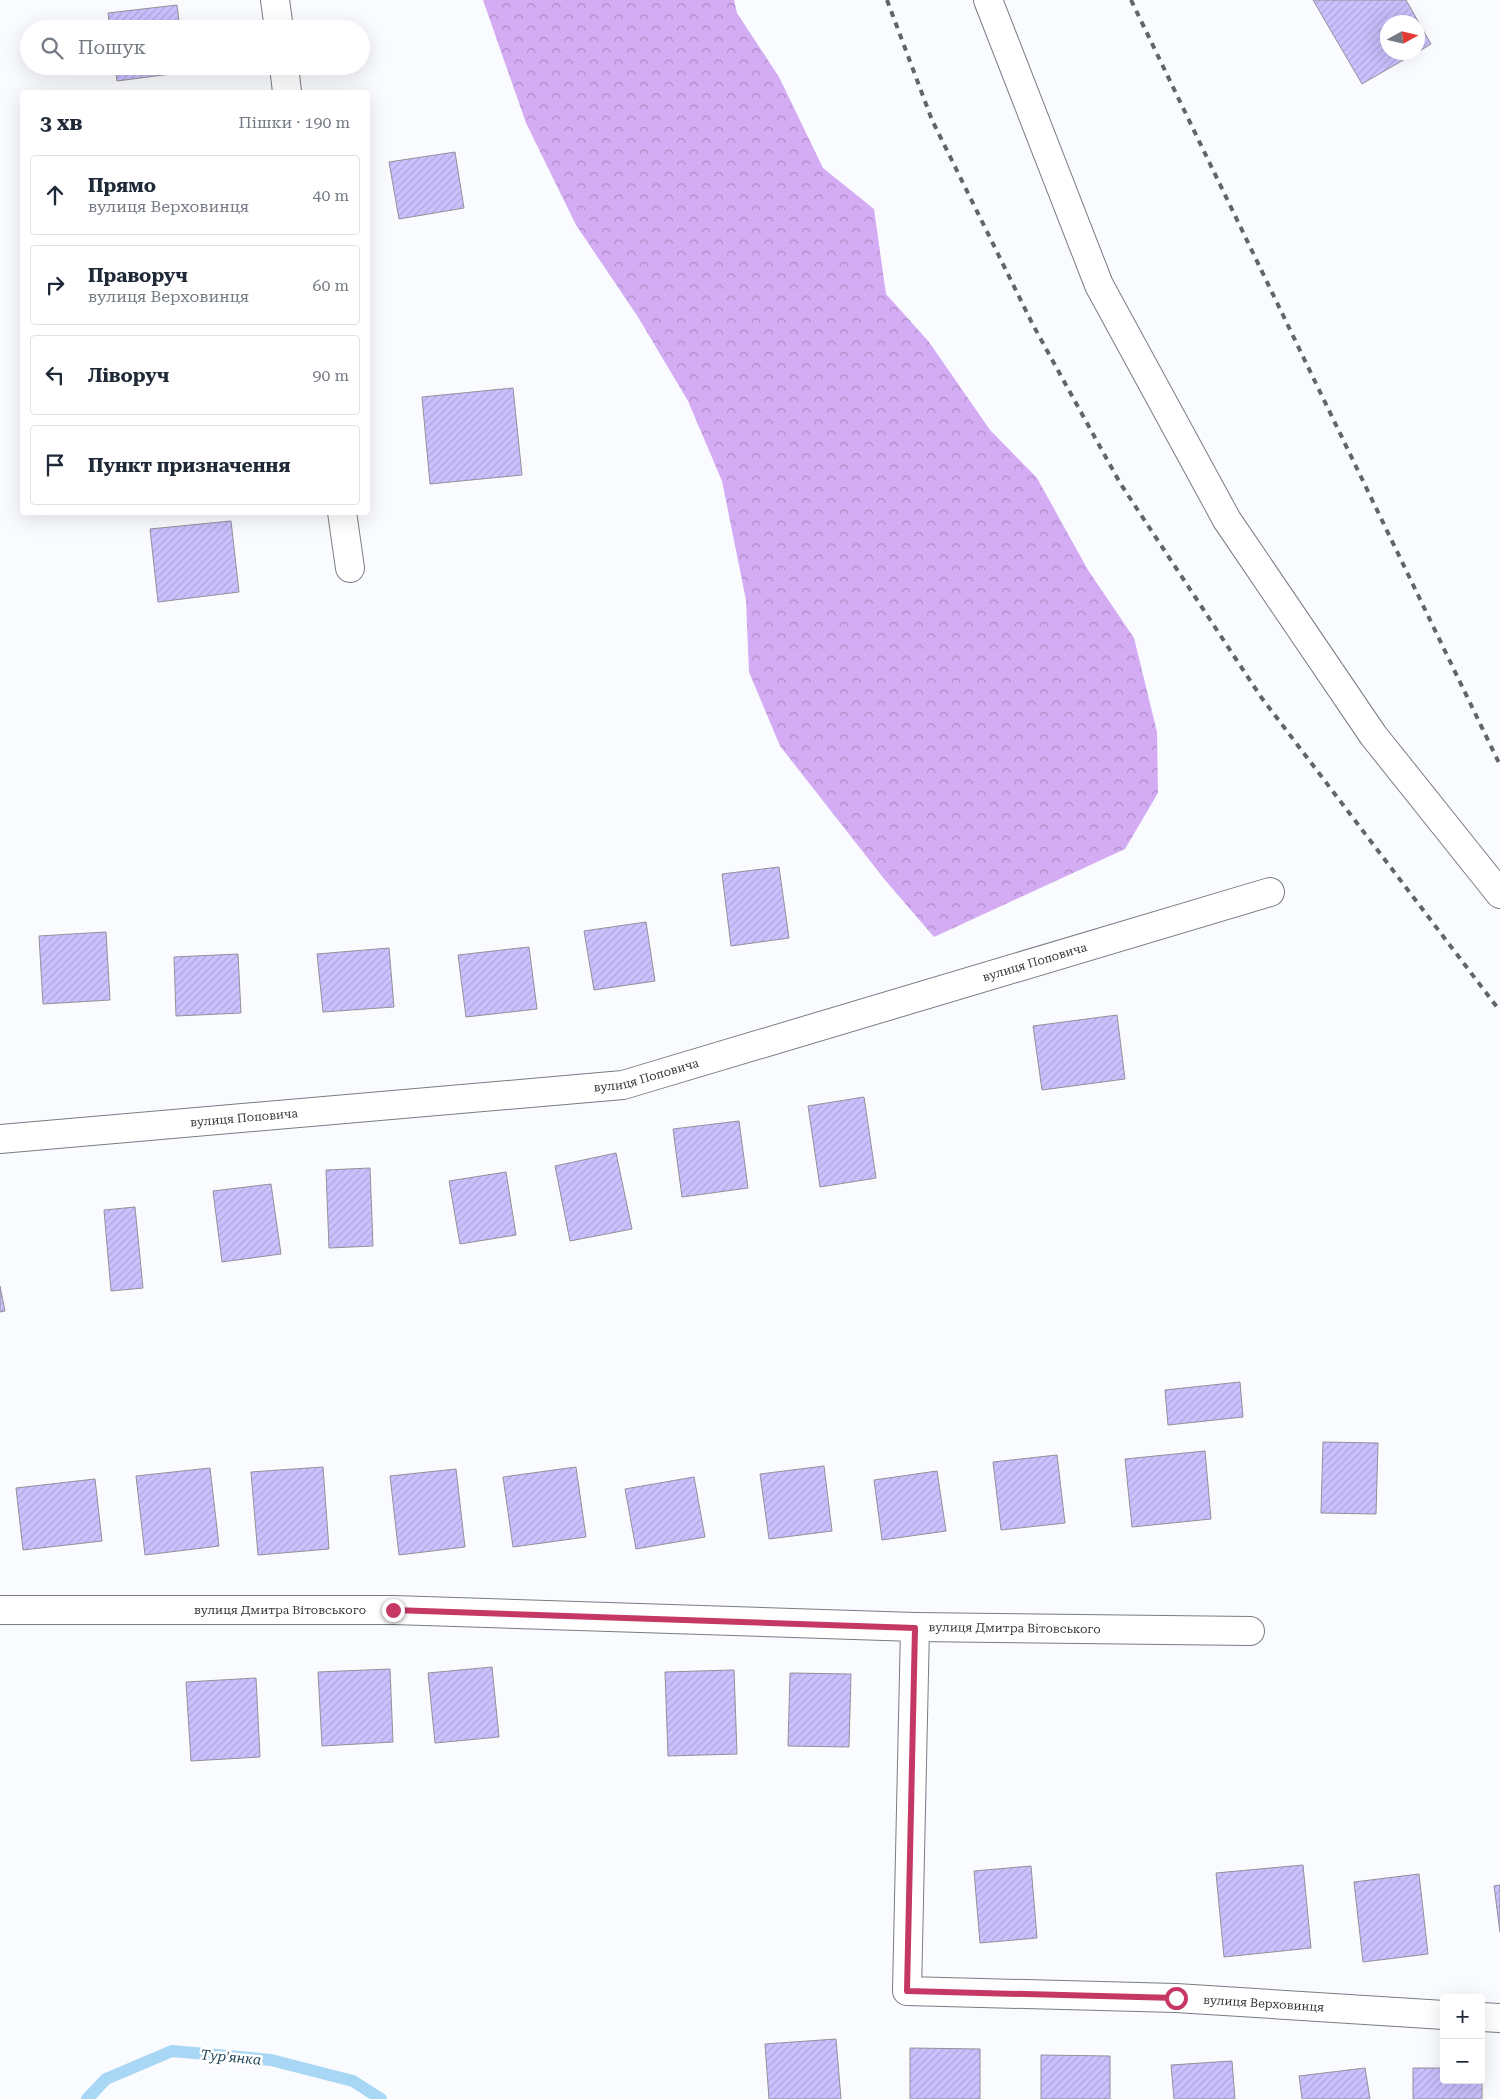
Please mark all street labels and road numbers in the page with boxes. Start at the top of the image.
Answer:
street label: вулиця Поповича [981,940,1089,984]
street label: вулиця Поповича [593,1056,701,1095]
street label: вулиця Поповича [190,1106,299,1129]
street label: вулиця Дмитра Вітовського [194,1603,366,1617]
street label: вулиця Дмитра Вітовського [929,1620,1101,1636]
street label: вулиця Верховинця [1203,1993,1325,2014]

